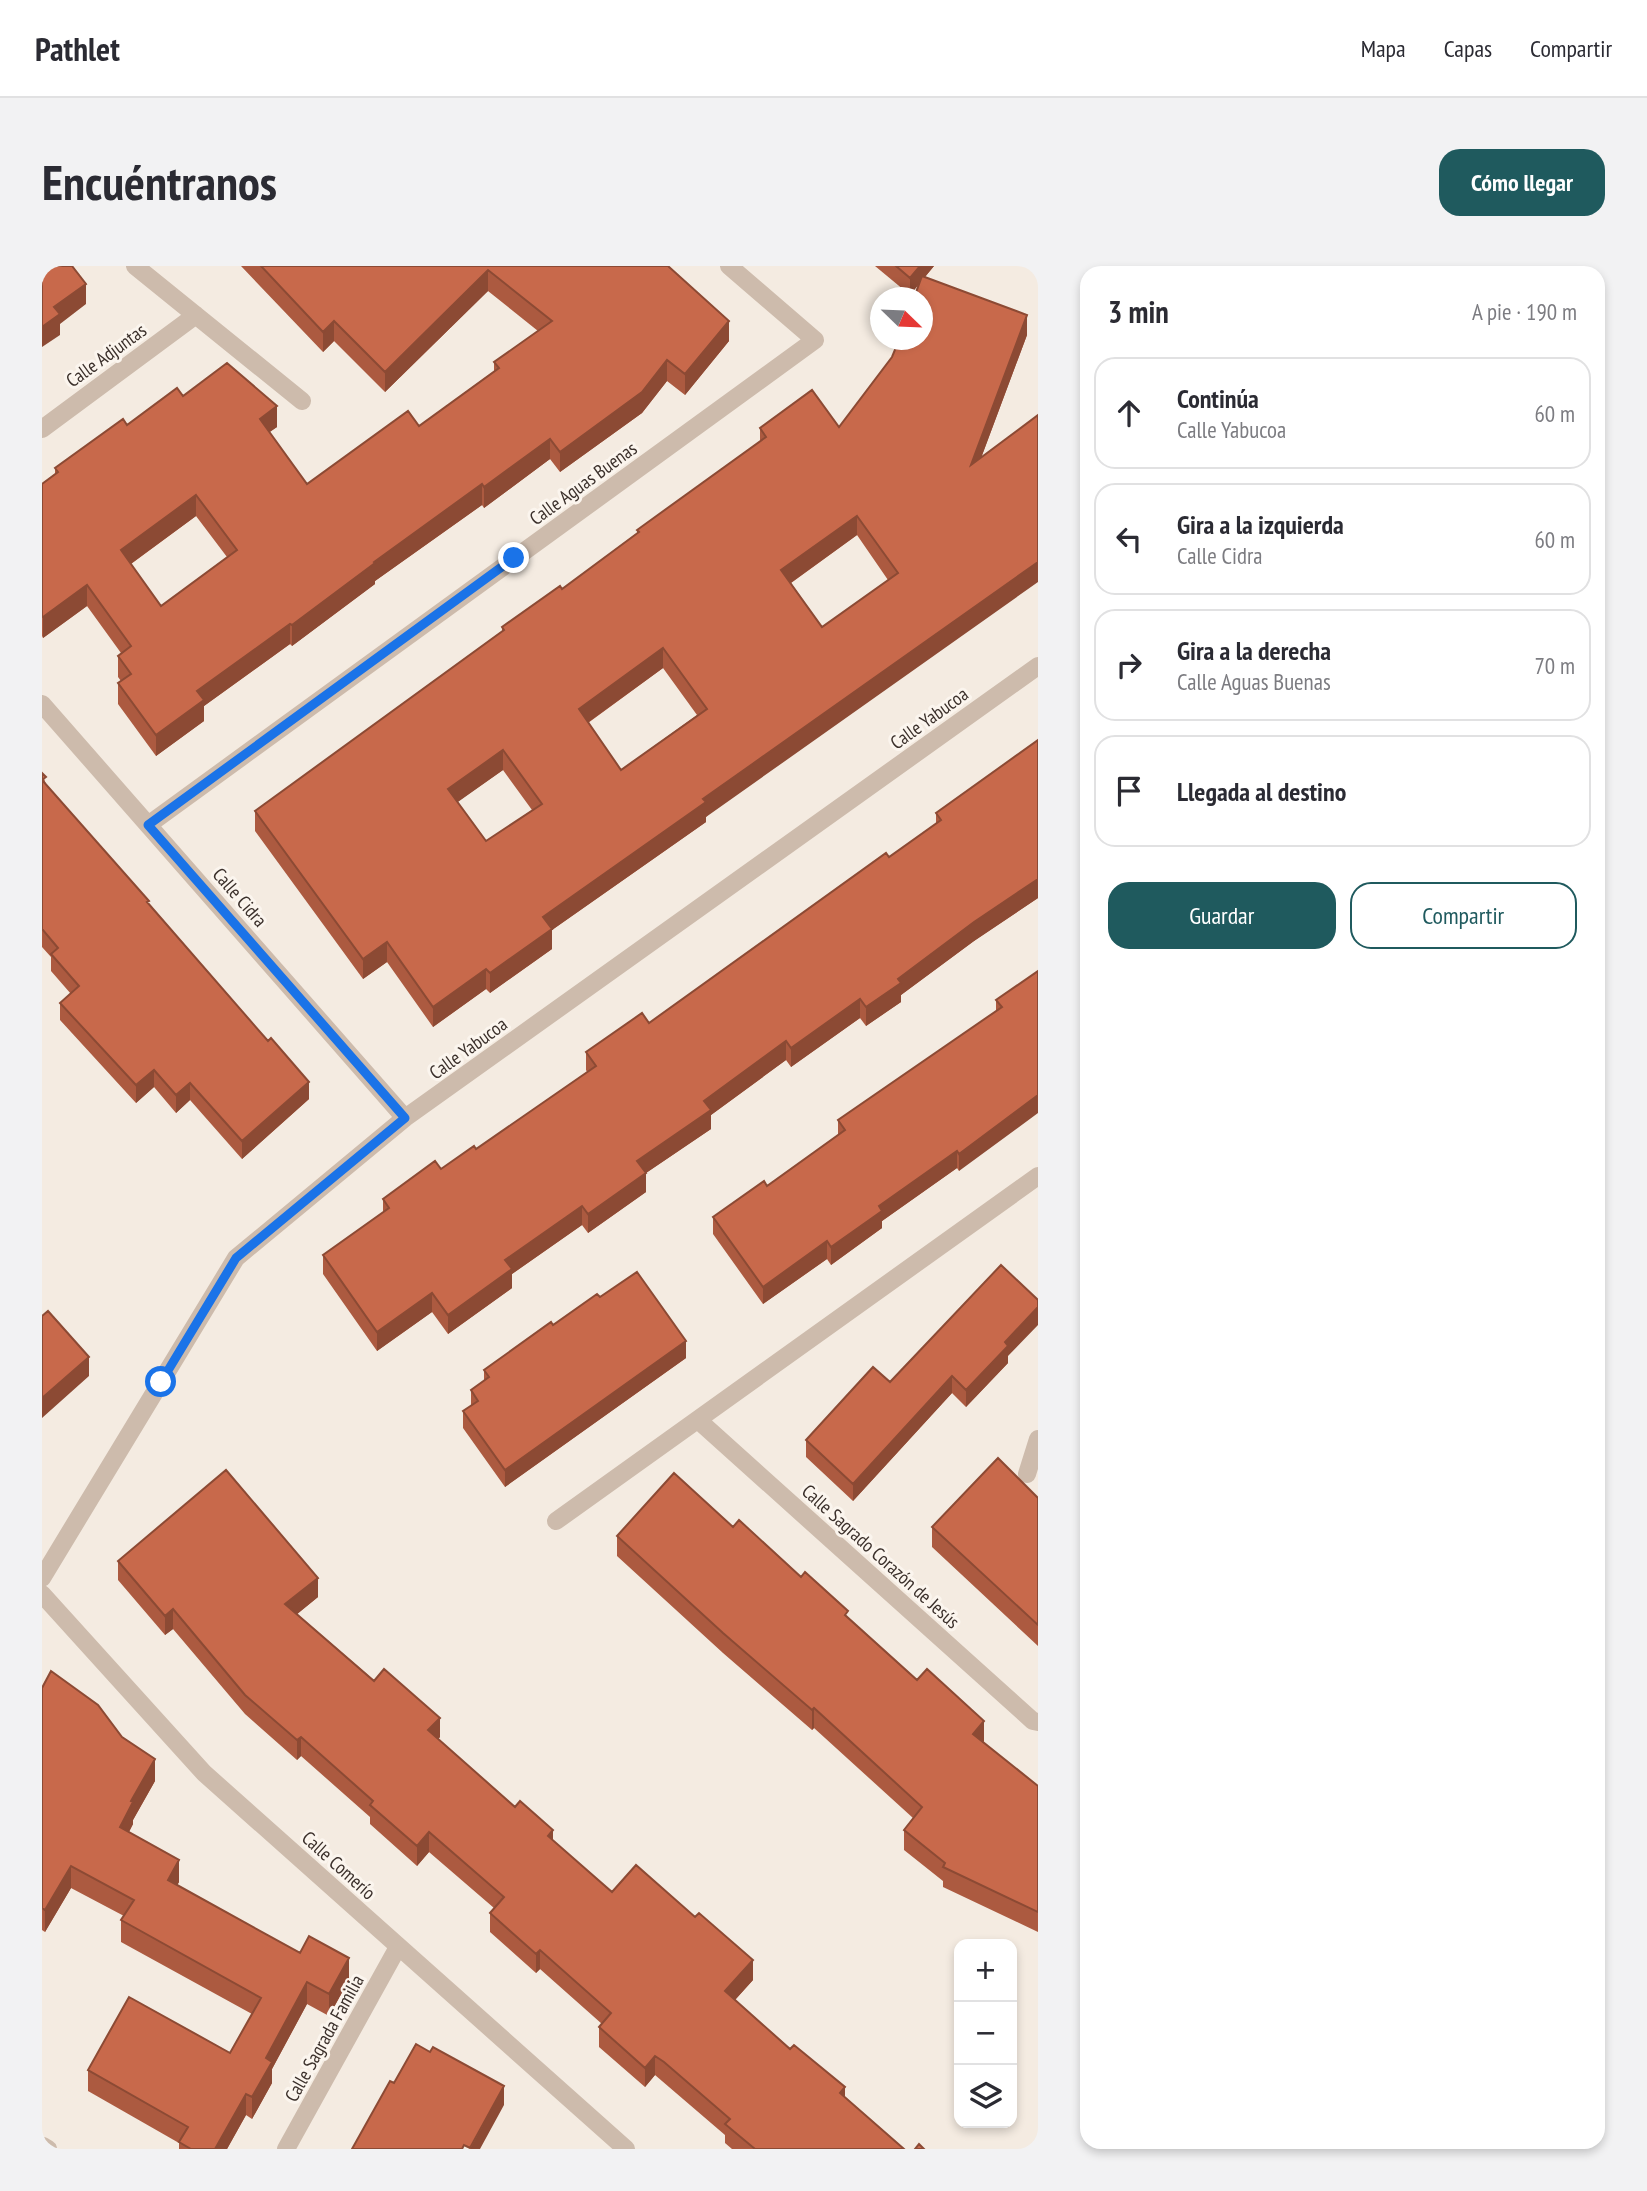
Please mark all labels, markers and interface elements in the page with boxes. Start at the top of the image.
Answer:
text: Pathlet [35,27,120,70]
text: Mapa [1361,33,1406,64]
text: Capas [1444,33,1492,64]
text: Compartir [1530,33,1612,64]
button: Cómo llegar [1439,149,1605,216]
text: Encuéntranos [42,150,277,214]
north arrow [870,287,933,350]
text: 3 min [1108,292,1169,331]
text: A pie · 190 m [1472,297,1577,326]
street label: Calle Adjuntas [61,318,151,392]
text: Continúa [1177,382,1259,415]
icon: ahead [1110,394,1148,432]
text: 60 m [1534,399,1575,428]
text: Calle Yabucoa [1177,415,1286,444]
street label: Calle Aguas Buenas [525,436,641,530]
text: Gira a la izquierda [1177,508,1344,541]
icon: left [1110,520,1148,558]
text: 60 m [1534,525,1575,554]
text: Calle Cidra [1177,541,1263,570]
route end [498,542,529,573]
text: Gira a la derecha [1177,634,1331,667]
icon: right [1110,646,1148,684]
text: 70 m [1534,651,1575,680]
text: Calle Aguas Buenas [1177,667,1331,696]
street label: Calle Yabucoa [885,682,973,754]
icon: arrive [1110,772,1148,810]
text: Llegada al destino [1177,775,1346,808]
street label: Calle Cidra [208,862,272,932]
button: Guardar [1108,882,1336,949]
button: Compartir [1350,882,1577,949]
street label: Calle Yabucoa [424,1012,512,1084]
route start [145,1366,176,1397]
street label: Calle Sagrado Corazón de Jesús [797,1479,965,1633]
street label: Calle Comerío [297,1826,381,1904]
map controls [954,1939,1017,2128]
button: + [954,1939,1017,2002]
street label: Calle Sagrada Familia [279,1970,369,2106]
button: − [954,2002,1017,2065]
button: layers [954,2065,1017,2128]

